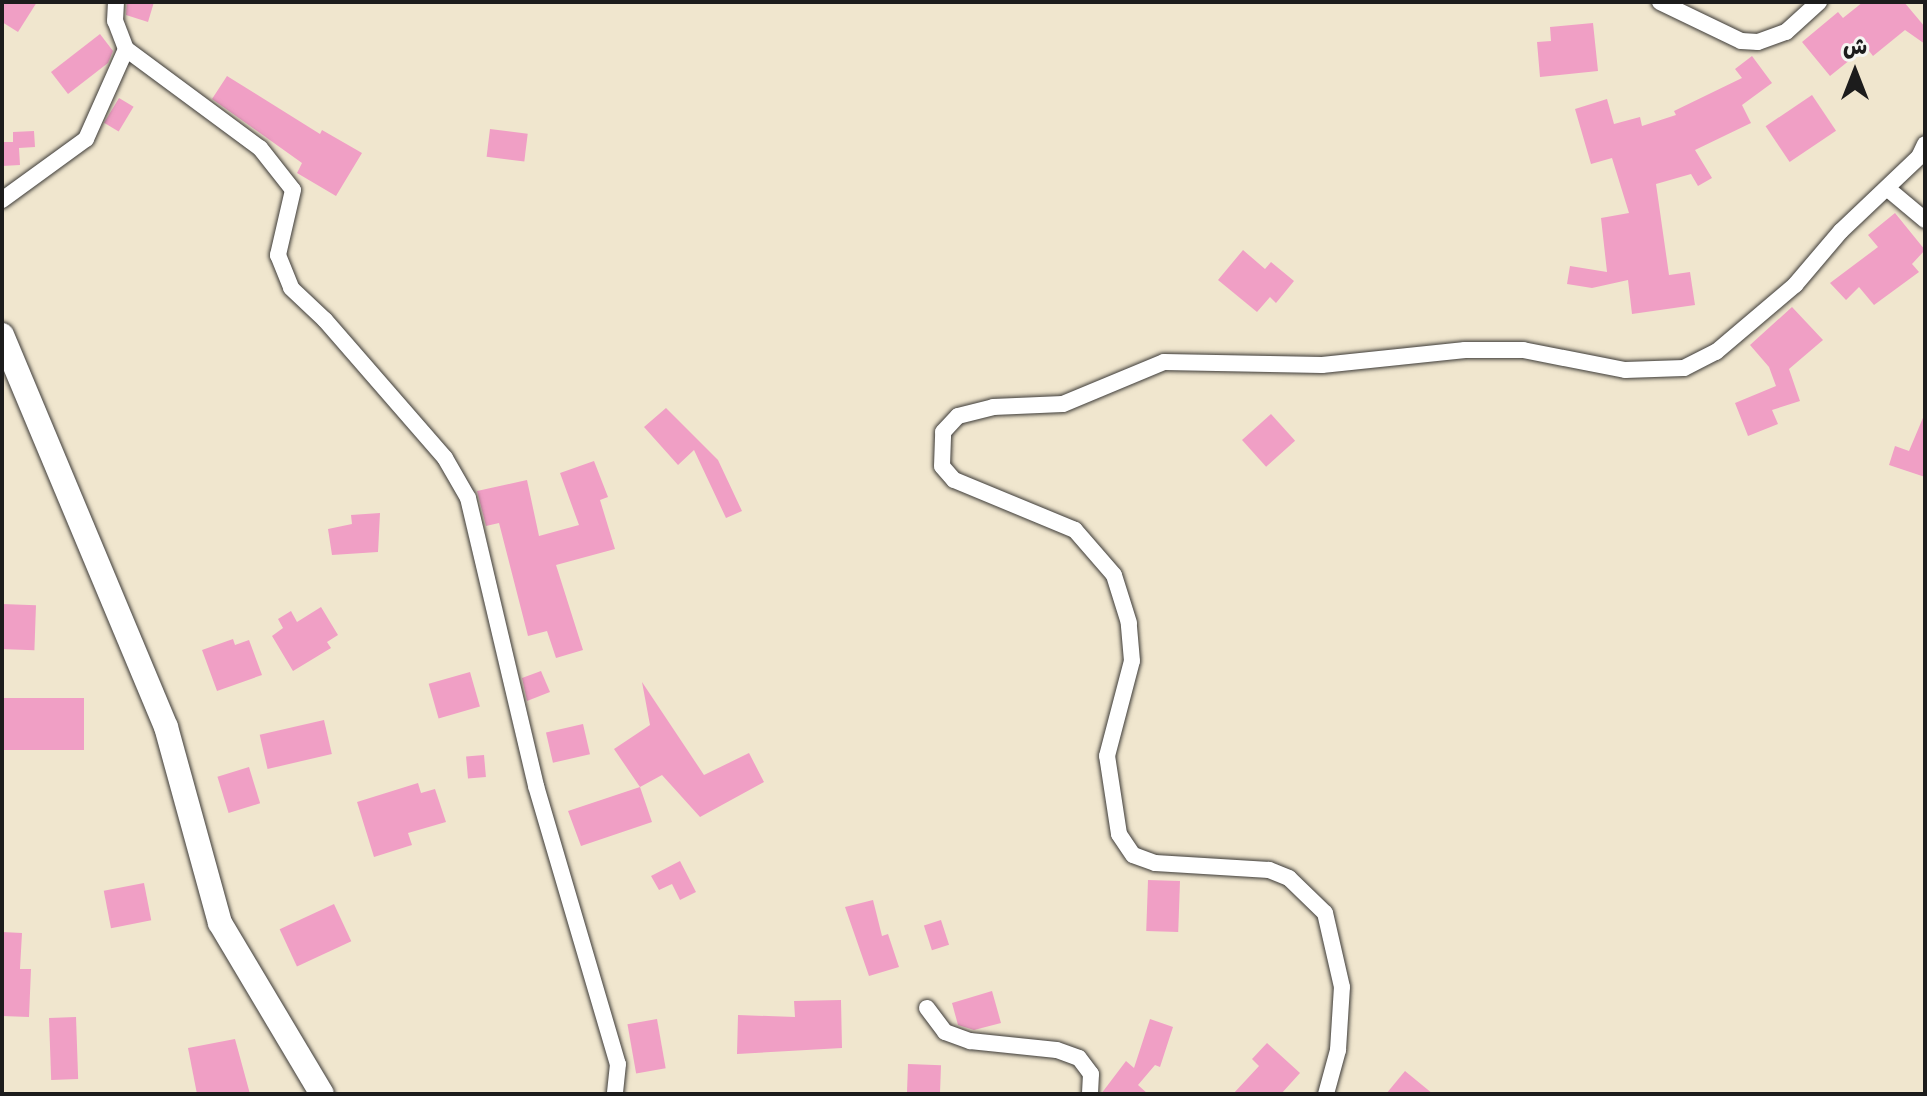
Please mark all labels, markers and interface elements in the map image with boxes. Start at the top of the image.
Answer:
north arrow [1815,32,1895,112]
text: ش [1843,34,1867,62]

